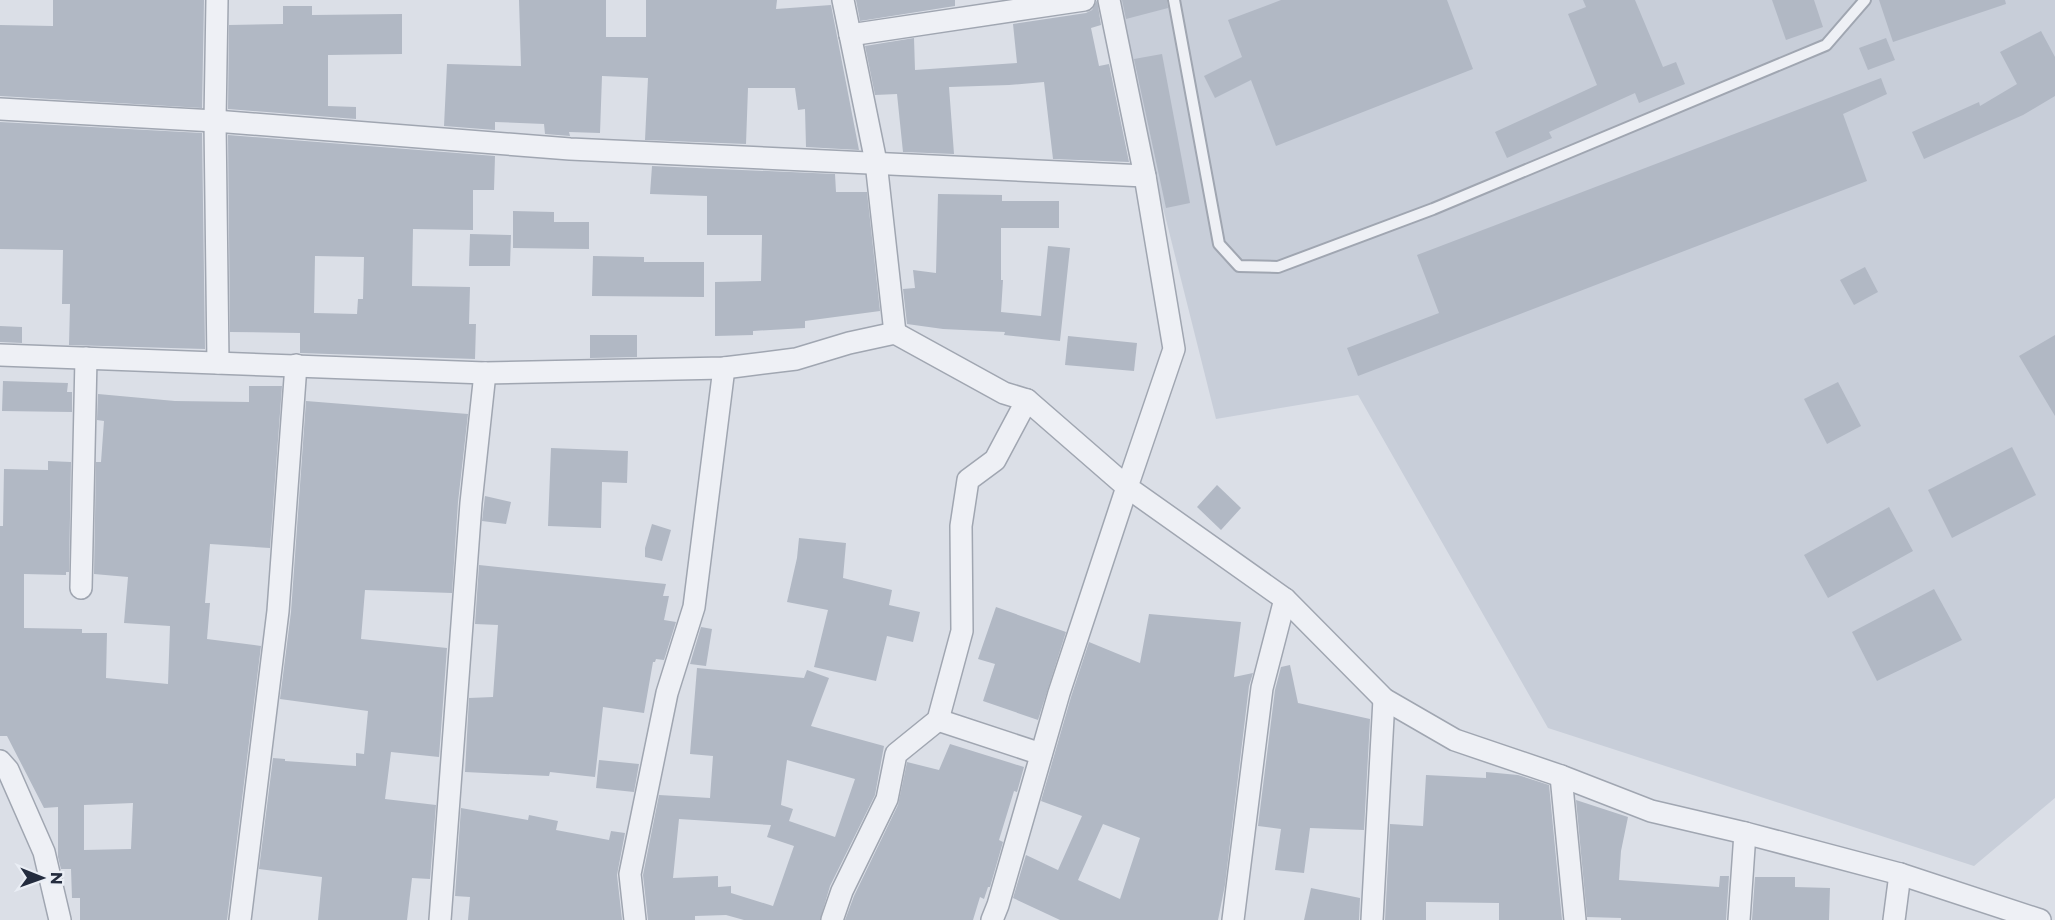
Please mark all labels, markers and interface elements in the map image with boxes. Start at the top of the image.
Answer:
north arrow [12,848,72,908]
text: N [47,872,66,885]

